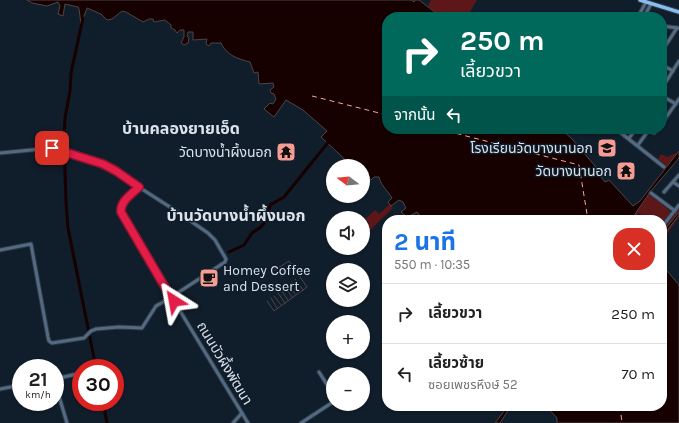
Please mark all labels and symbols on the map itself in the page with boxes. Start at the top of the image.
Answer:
district label: บ้านคลองยายเอ็ด [122,119,240,138]
pin [35,131,69,165]
school or university icon: โรงเรียนวัดบางนานอก [596,137,618,159]
place label: โรงเรียนวัดบางนานอก [470,140,593,157]
temple icon: วัดบางน้ำผึ้งนอก [275,141,297,163]
place label: วัดบางน้ำผึ้งนอก [179,142,272,161]
north arrow [326,159,370,203]
temple icon: วัดบางนานอก [615,160,637,182]
place label: วัดบางนานอก [536,163,612,180]
district label: บ้านวัดบางน้ำผึ้งนอก [166,204,306,225]
place label: Homey Coffee and Dessert [223,262,310,295]
cafe icon: Homey Coffee and Dessert [198,267,220,289]
position arrow [153,280,195,322]
street label: ถนนบัวผึ้งพัฒนา [193,317,258,408]
speed limit sign: 30 [72,359,124,411]

